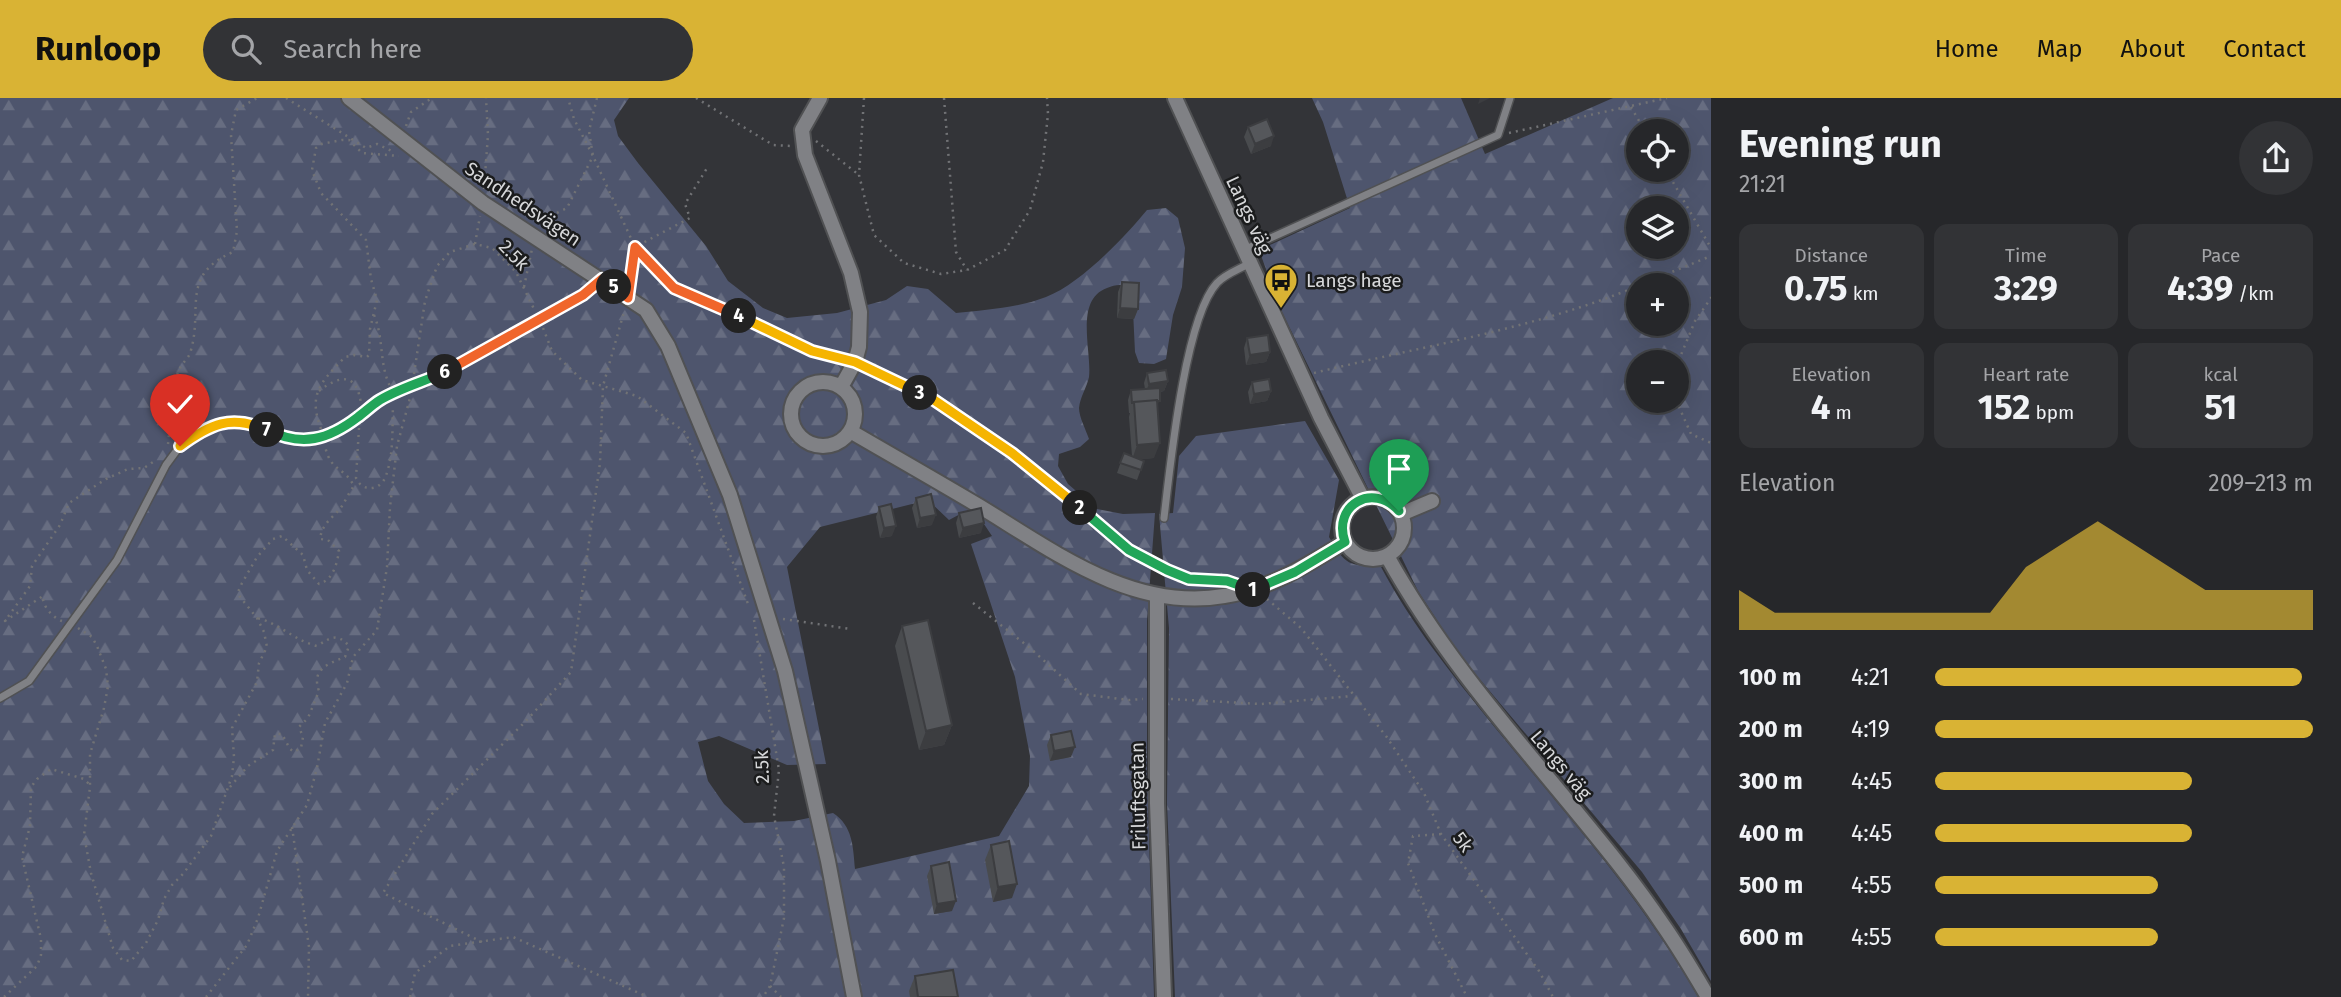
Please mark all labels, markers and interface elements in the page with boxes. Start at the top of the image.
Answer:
search box [203,18,693,81]
text: Runloop [35,29,161,69]
icon: search [227,30,265,68]
text: Search here [283,34,422,65]
text: Home [1935,35,1999,63]
text: Map [2037,35,2083,63]
text: About [2121,35,2185,63]
text: Contact [2223,35,2306,63]
map controls [1626,119,1689,413]
button: locate [1626,119,1689,182]
text: Evening run [1739,121,1942,167]
button: share [2239,121,2313,195]
street label: Sandhedsvägen [461,157,585,251]
text: 21:21 [1739,170,1786,198]
street label: Langs väg [1221,172,1277,258]
button: layers [1626,196,1689,259]
street label: 2.5k [494,235,534,275]
text: Distance [1794,244,1868,267]
text: Time [2005,244,2047,267]
text: Pace [2201,244,2240,267]
bus stop icon: Langs hage [1262,261,1300,310]
text: 0.75 [1784,267,1848,309]
text: 3:29 [1994,267,2058,309]
text: 4:39 [2167,267,2233,309]
place label: Langs hage [1306,269,1402,292]
pin: 5 [596,270,632,304]
button: + [1626,273,1689,336]
text: 5 [608,275,619,298]
text: km [1848,282,1879,305]
text: /km [2233,282,2274,305]
pin: 4 [722,298,756,333]
text: 4 [733,304,744,327]
button: − [1626,350,1689,413]
pin: 6 [428,354,462,390]
text: 6 [439,360,450,383]
text: Elevation [1792,363,1871,386]
text: Heart rate [1983,363,2069,386]
text: kcal [2204,363,2238,386]
pin [150,374,210,446]
pin: 3 [902,376,937,410]
text: 3 [915,381,924,404]
icon: check [161,385,199,423]
text: 4 [1811,386,1831,428]
text: 152 [1978,386,2030,428]
text: 51 [2204,386,2237,428]
text: m [1831,401,1852,424]
text: bpm [2030,401,2074,424]
pin: 7 [250,412,284,448]
text: 7 [262,418,271,441]
pin [1369,439,1429,511]
icon: arrive [1380,450,1418,488]
text: Elevation [1739,469,1835,497]
text: 209–213 m [2208,469,2313,497]
pin: 2 [1062,490,1098,526]
text: 2 [1075,496,1084,519]
pin: 1 [1236,573,1270,608]
text: 1 [1248,578,1257,601]
text: 100 m [1739,663,1801,691]
text: 4:21 [1851,663,1890,691]
text: 200 m [1739,715,1803,743]
text: 4:19 [1851,715,1890,743]
street label: Langs väg [1525,726,1597,804]
street label: Friluftsgatan [1126,742,1150,850]
street label: 2.5k [750,750,774,784]
text: 300 m [1739,767,1803,795]
text: 4:45 [1851,767,1892,795]
text: 400 m [1739,819,1804,847]
text: 4:45 [1851,819,1892,847]
street label: 5k [1448,827,1478,857]
text: 500 m [1739,871,1803,899]
text: 4:55 [1851,871,1892,899]
text: 600 m [1739,923,1804,951]
text: 4:55 [1851,923,1892,951]

